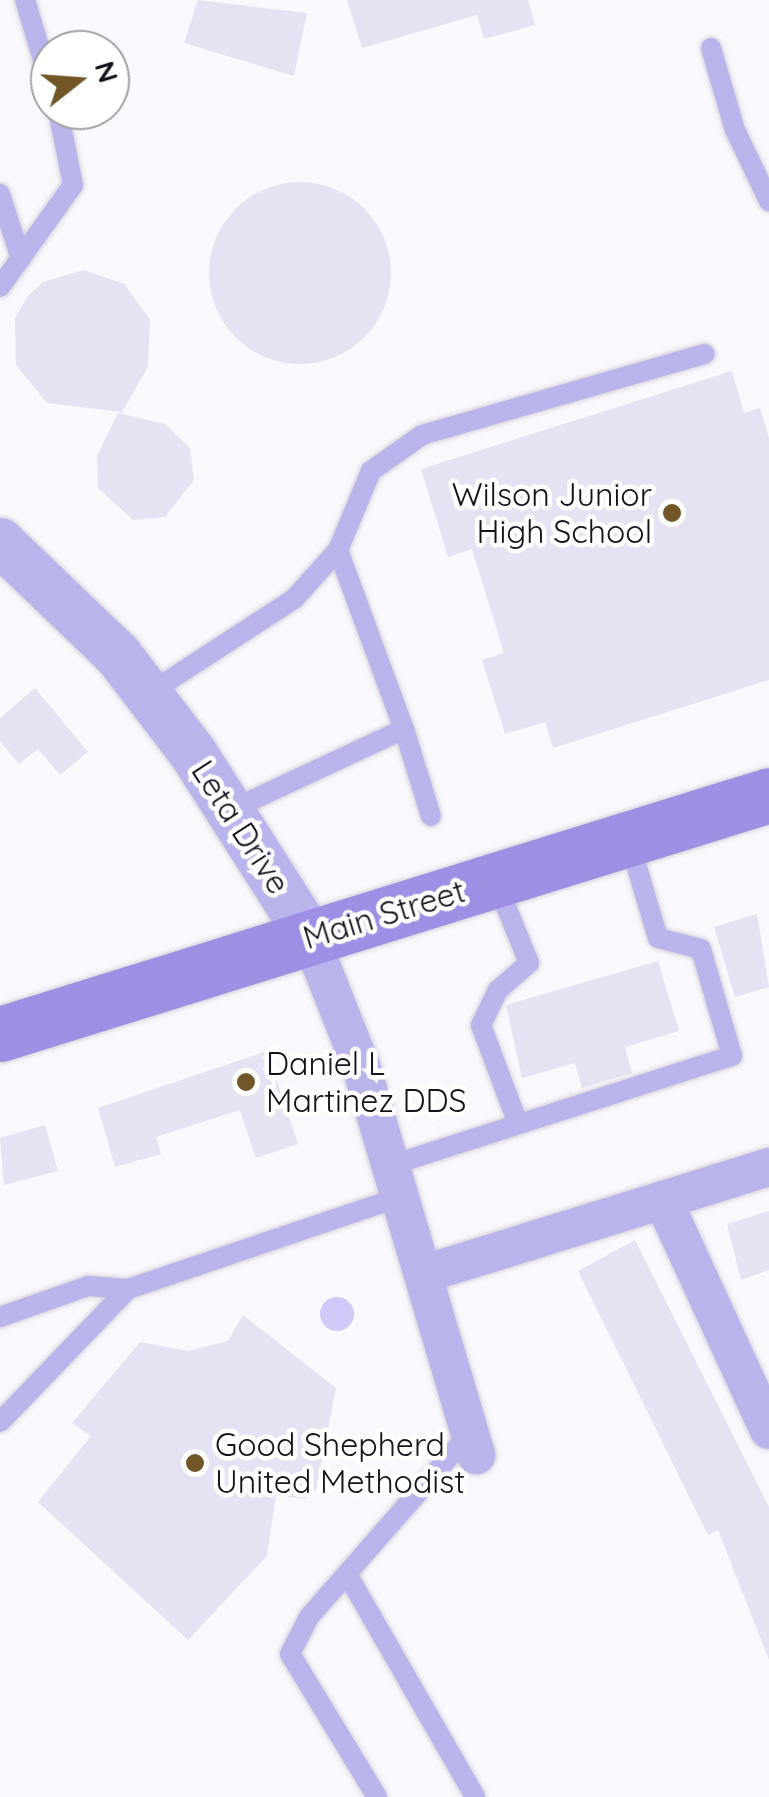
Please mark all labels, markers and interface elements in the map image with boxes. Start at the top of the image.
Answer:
north arrow [30,30,130,130]
text: N [88,57,127,87]
place label: Wilson Junior High School [452,476,652,551]
marker: Wilson Junior High School [661,502,683,524]
street label: Leta Drive [184,753,298,901]
street label: Main Street [298,871,470,957]
place label: Daniel L Martinez DDS [266,1045,467,1120]
marker: Daniel L Martinez DDS [235,1071,257,1093]
place label: Good Shepherd United Methodist [215,1426,465,1501]
marker: Good Shepherd United Methodist [184,1452,206,1474]

